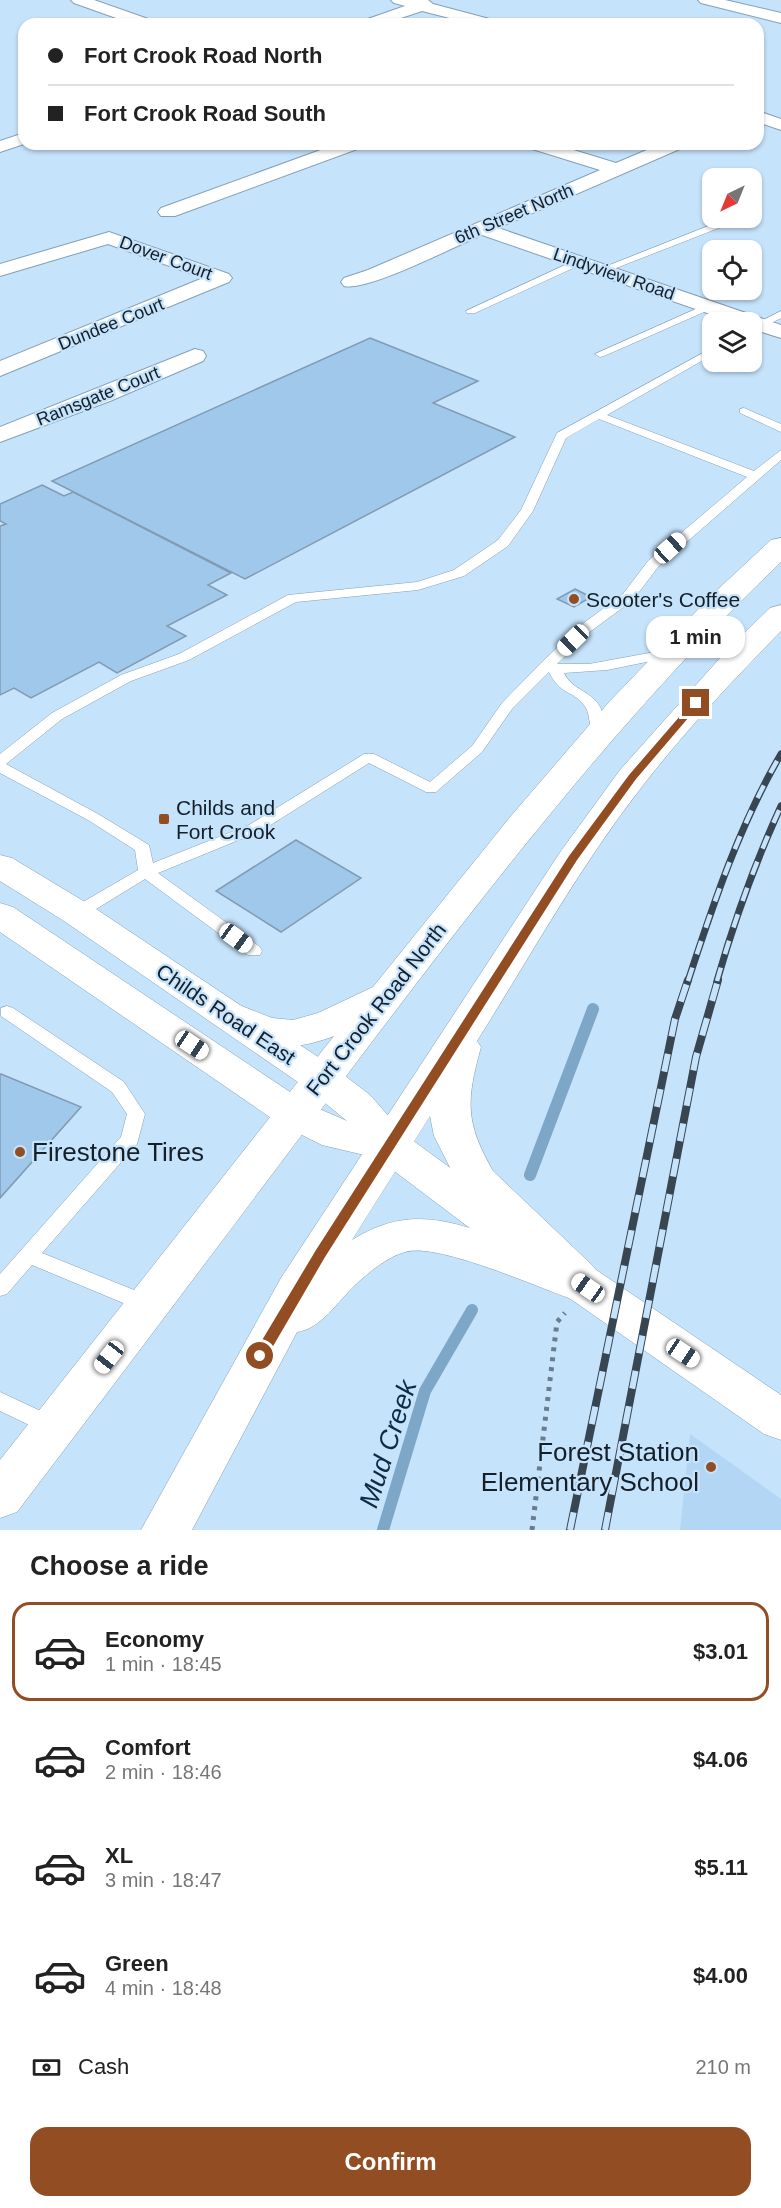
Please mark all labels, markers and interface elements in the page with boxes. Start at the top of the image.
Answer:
text: Fort Crook Road North [84,43,322,68]
text: Fort Crook Road South [84,101,326,126]
north arrow [702,168,762,228]
map controls [702,168,762,372]
street label: 6th Street North [452,180,576,248]
street label: Dover Court [117,232,215,284]
button: locate [702,240,762,300]
street label: Lindyview Road [551,244,677,304]
street label: Dundee Court [55,294,167,354]
button: layers [702,312,762,372]
street label: Ramsgate Court [33,362,163,430]
car [651,529,689,567]
place label: Scooter's Coffee [586,588,740,611]
marker: Scooter's Coffee [567,592,581,606]
callout: 1 min [646,616,746,658]
car [554,621,592,659]
text: 1 min [669,626,722,648]
route end [682,689,709,716]
place label: Childs and Fort Crook [176,796,276,843]
marker: Childs and Fort Crook [157,812,171,826]
street label: Fort Crook Road North [302,918,450,1100]
car [216,920,256,956]
street label: Childs Road East [152,959,300,1069]
car [172,1027,212,1063]
place label: Firestone Tires [32,1137,204,1167]
marker: Firestone Tires [13,1145,27,1159]
car [568,1270,608,1306]
car [663,1335,703,1371]
car [91,1337,127,1377]
route start [246,1342,273,1369]
water label: Mud Creek [353,1375,423,1511]
place label: Forest Station Elementary School [481,1437,699,1497]
marker: Forest Station Elementary School [704,1460,718,1474]
text: Choose a ride [30,1551,209,1581]
icon: car [33,1625,87,1679]
text: Economy [105,1627,204,1652]
text: $3.01 [693,1639,748,1664]
text: 1 min · 18:45 [105,1653,222,1675]
icon: car [33,1733,87,1787]
text: Comfort [105,1735,191,1760]
text: $4.06 [693,1747,748,1772]
text: 2 min · 18:46 [105,1761,222,1783]
icon: car [33,1841,87,1895]
text: XL [105,1843,133,1868]
text: $5.11 [694,1855,748,1880]
text: 3 min · 18:47 [105,1869,222,1891]
icon: car [33,1949,87,2003]
text: Green [105,1951,169,1976]
text: $4.00 [693,1963,748,1988]
text: 4 min · 18:48 [105,1977,222,1999]
icon: cash [30,2051,63,2084]
text: Cash [78,2054,129,2079]
text: 210 m [695,2056,751,2078]
button: Confirm [30,2127,751,2196]

